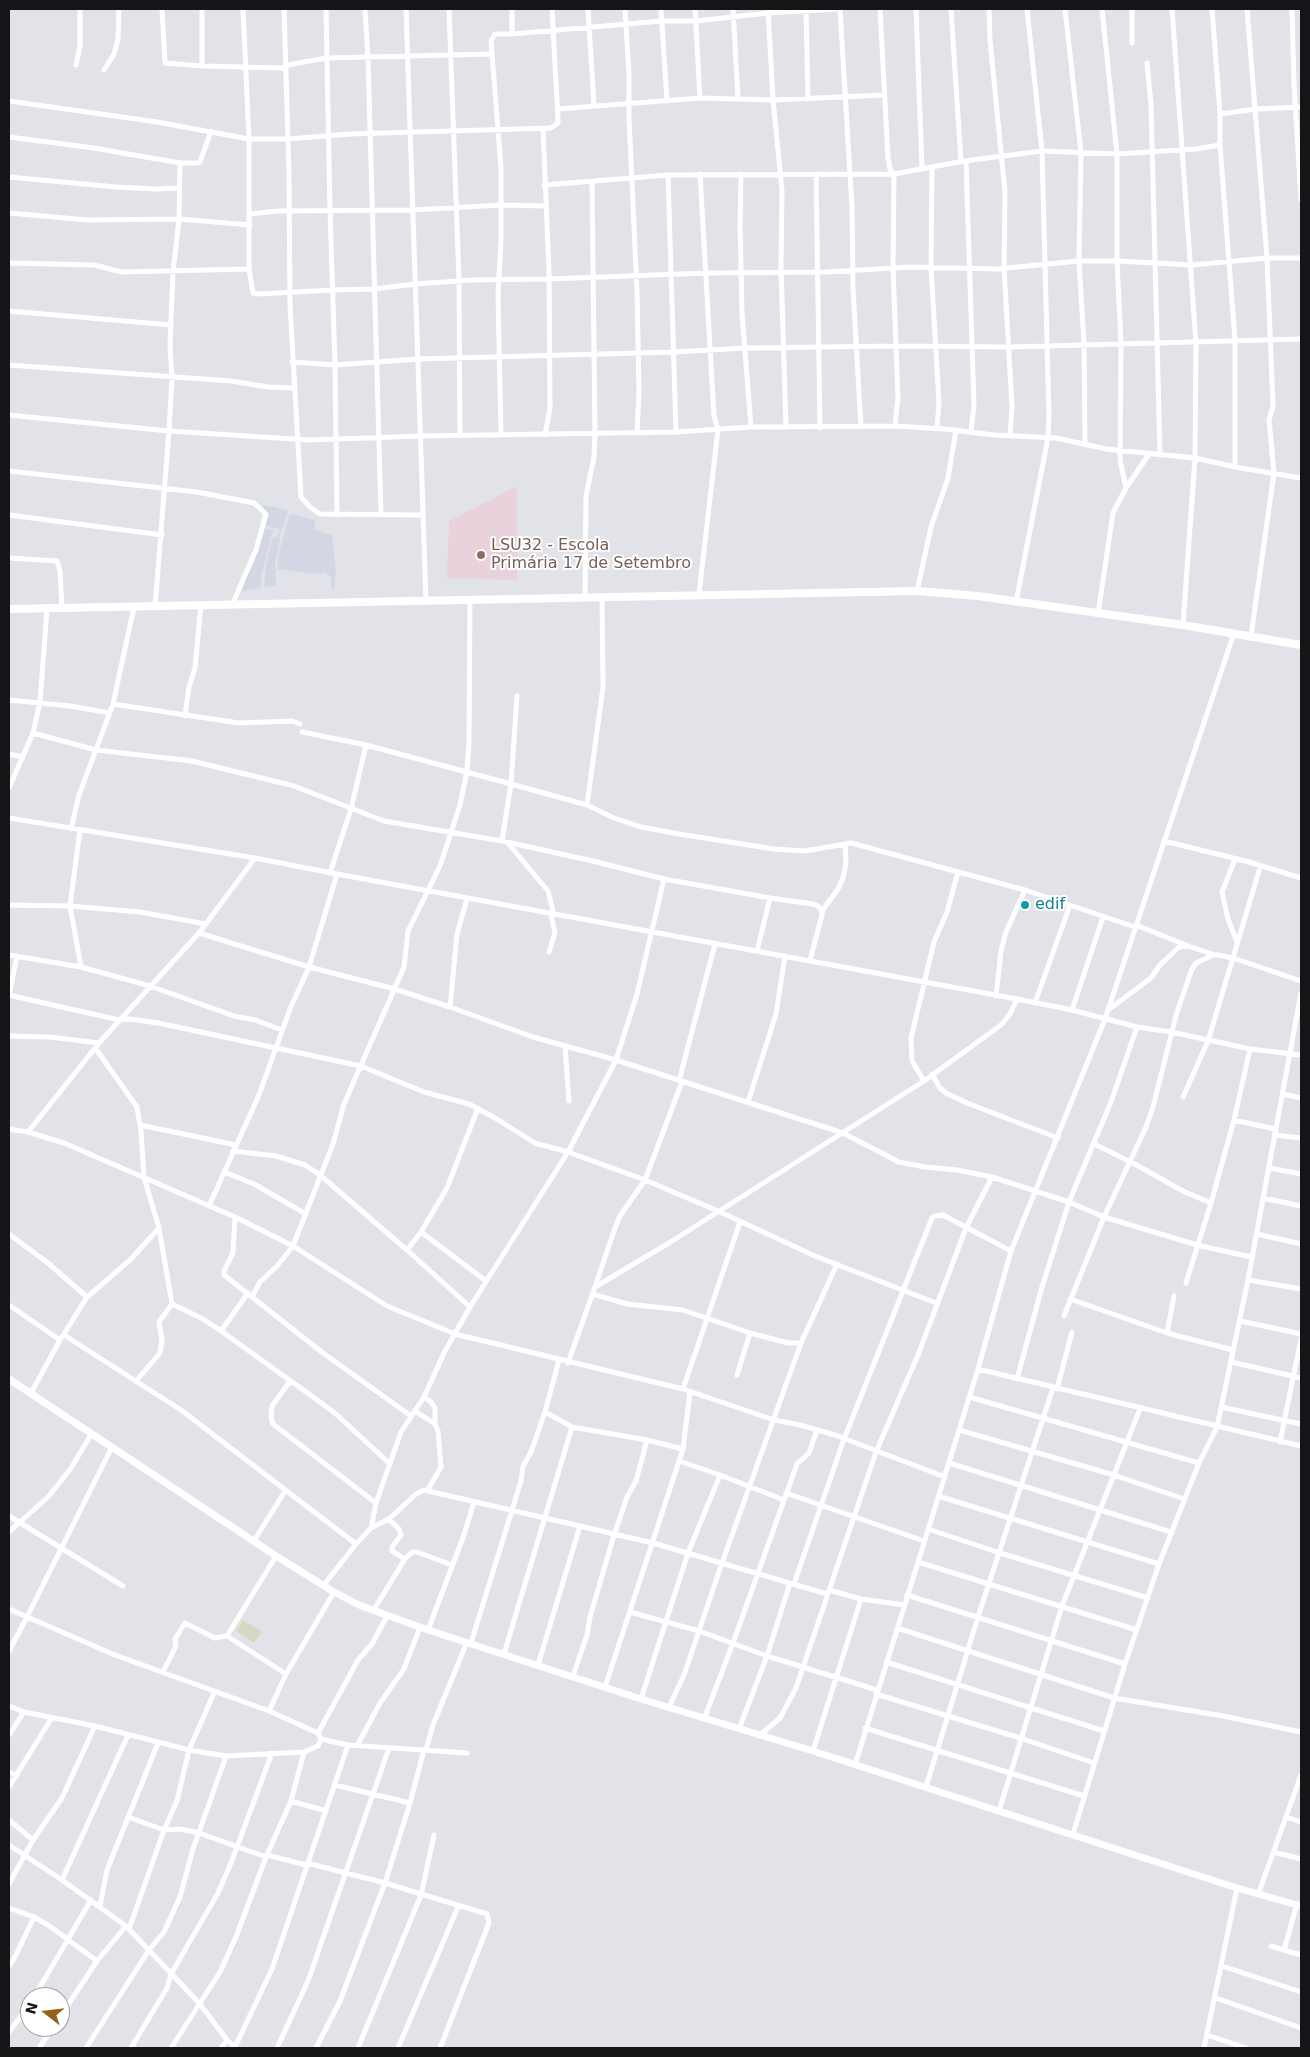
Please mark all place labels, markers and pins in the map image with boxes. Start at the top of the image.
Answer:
place label: LSU32 - Escola Primária 17 de Setembro [491,536,691,574]
marker: LSU32 - Escola Primária 17 de Setembro [475,549,487,561]
place label: edif [1035,895,1065,915]
marker: edif [1019,899,1031,911]

